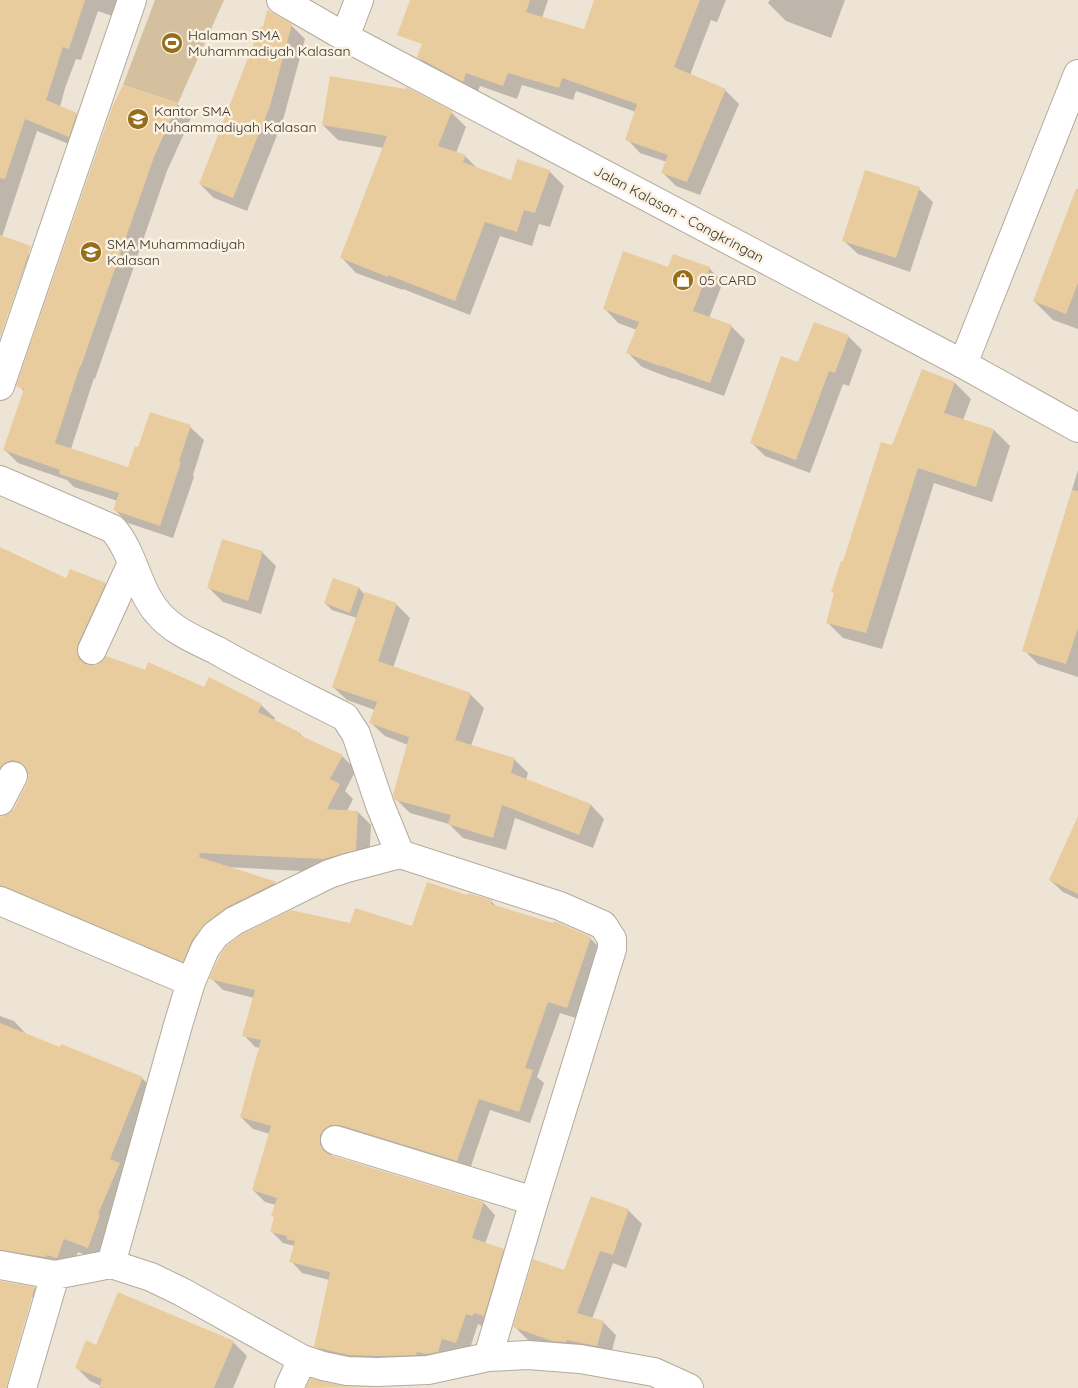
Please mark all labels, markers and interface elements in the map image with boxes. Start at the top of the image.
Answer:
place label: Halaman SMA Muhammadiyah Kalasan [188,26,351,60]
sports icon: Halaman SMA Muhammadiyah Kalasan [160,31,184,55]
place label: Kantor SMA Muhammadiyah Kalasan [154,102,317,136]
school or university icon: Kantor SMA Muhammadiyah Kalasan [126,107,150,131]
street label: Jalan Kalasan - Cangkringan [591,162,767,266]
place label: SMA Muhammadiyah Kalasan [107,235,245,269]
school or university icon: SMA Muhammadiyah Kalasan [79,240,103,264]
shop icon: 05 CARD [671,268,695,292]
place label: 05 CARD [699,271,756,289]

